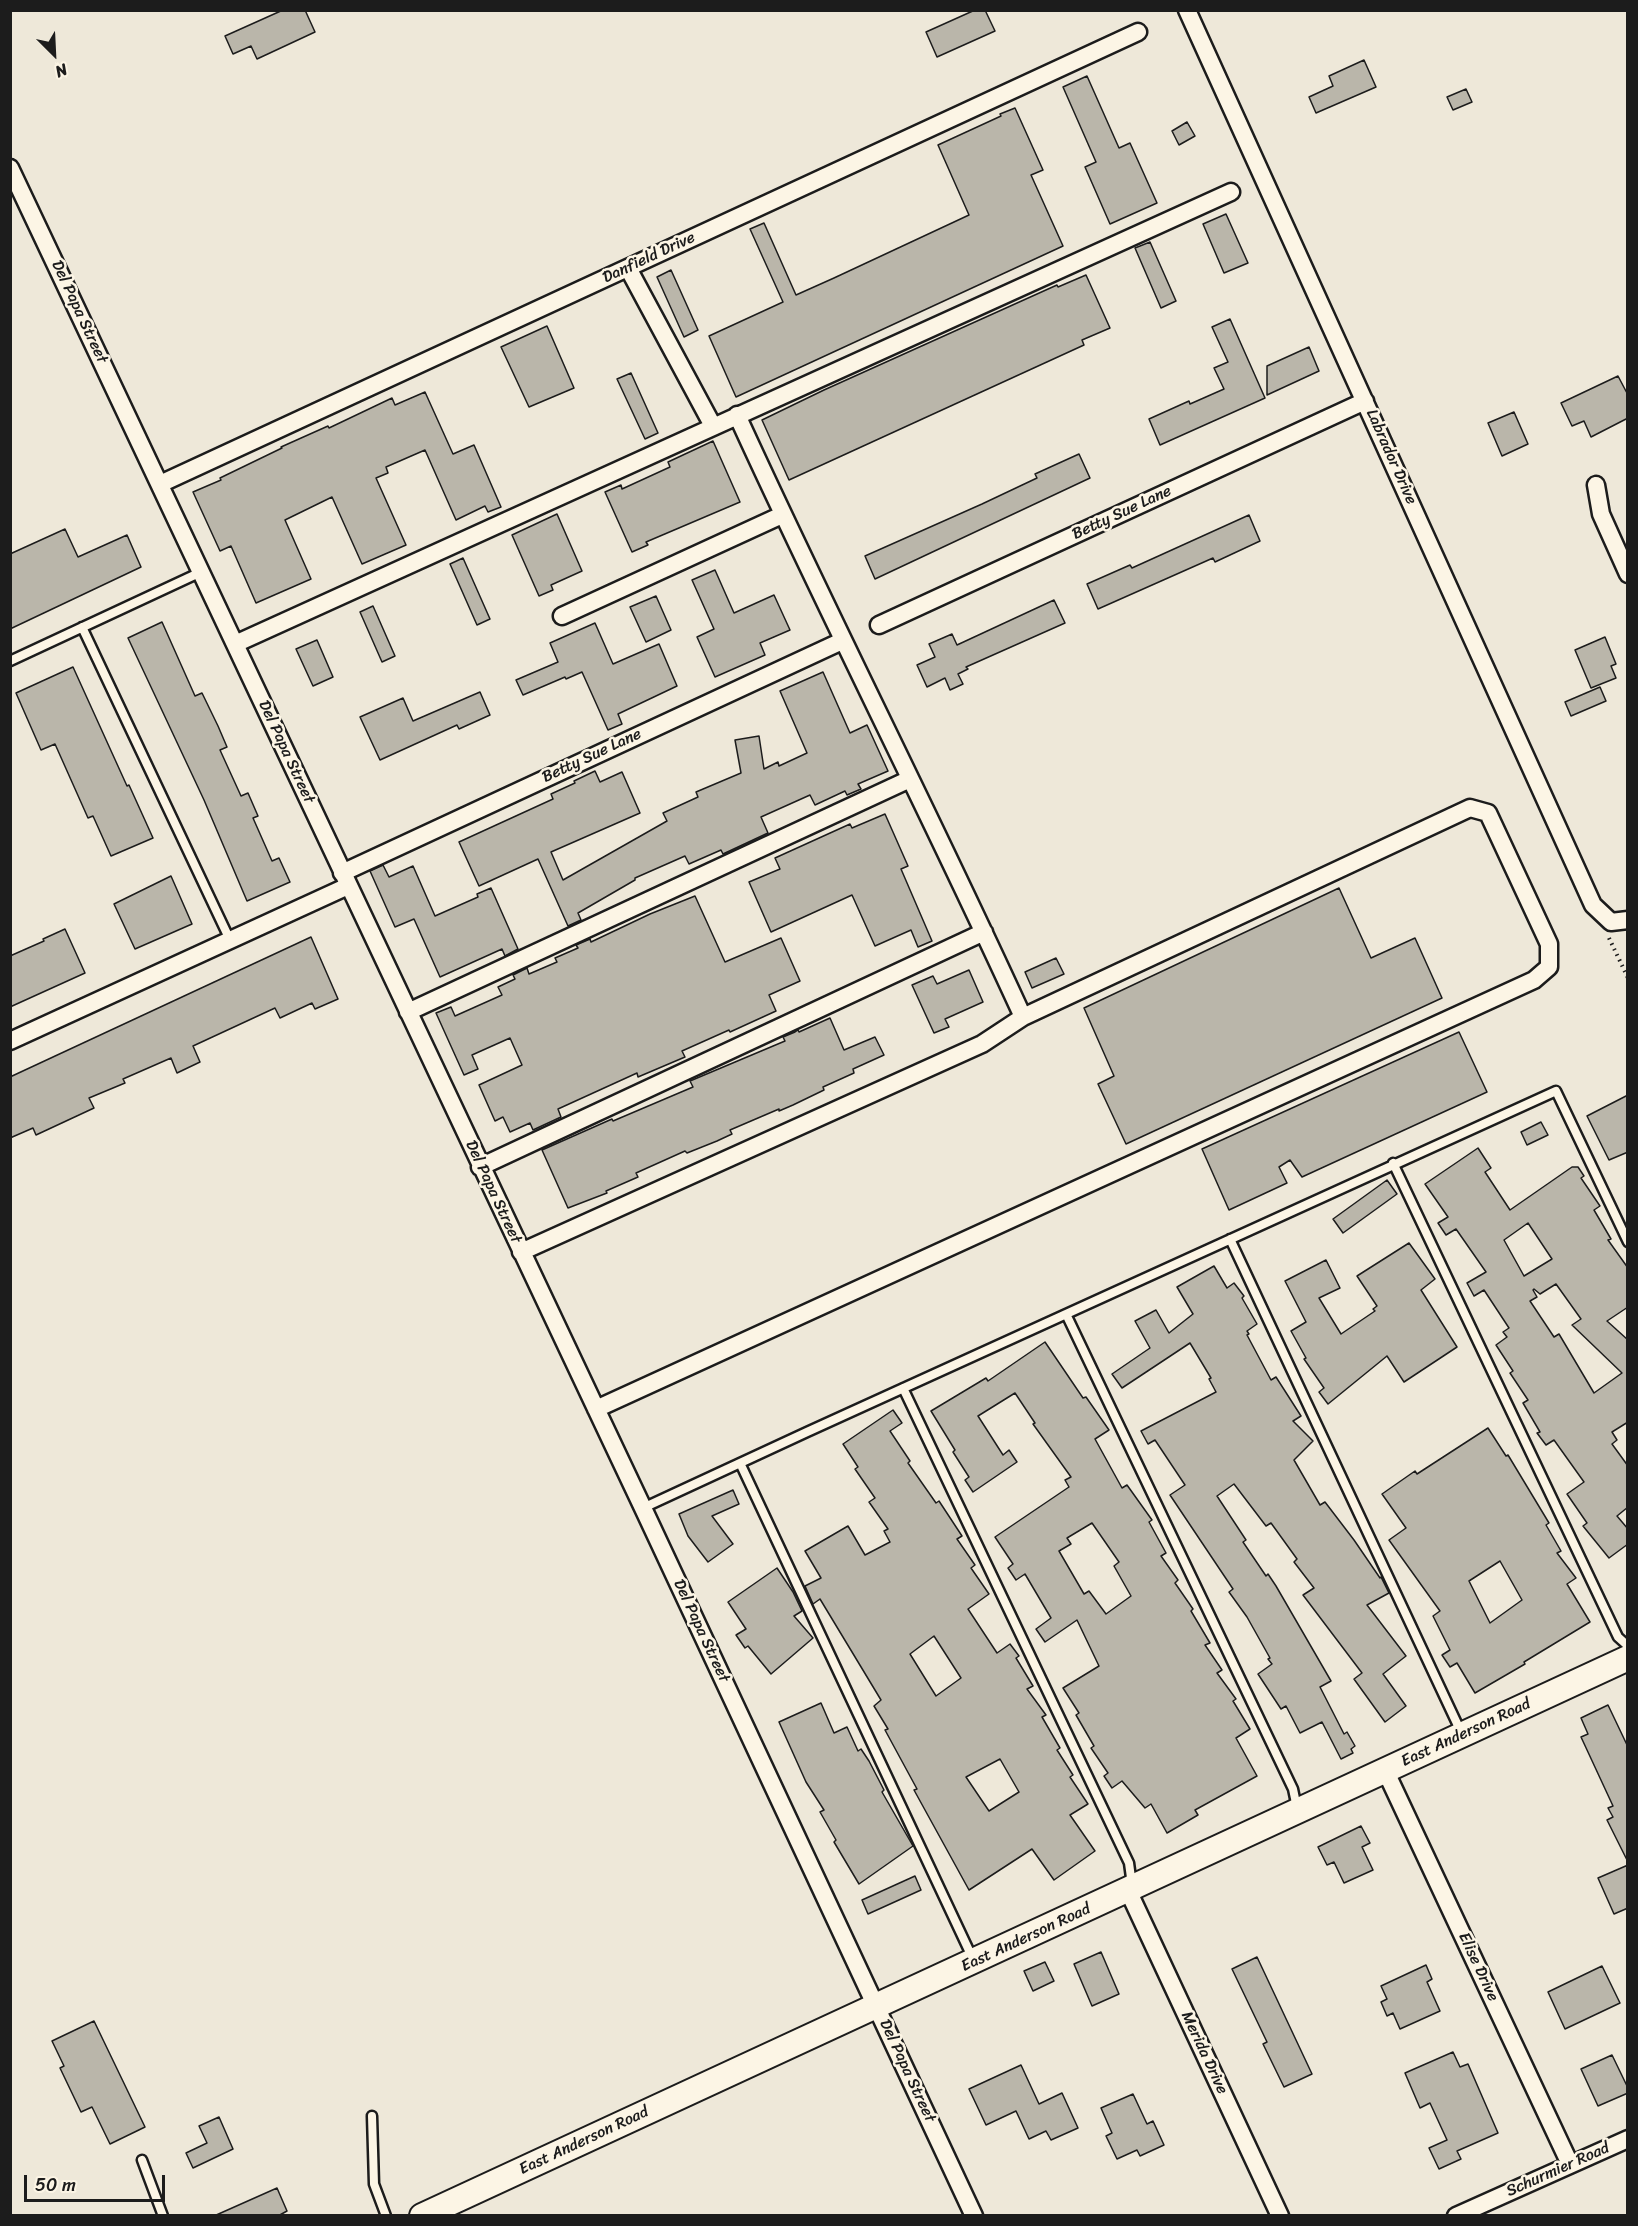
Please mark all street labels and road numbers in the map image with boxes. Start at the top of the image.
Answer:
street label: Danfield Drive [600,228,698,288]
street label: Del Papa Street [47,257,111,367]
street label: Labrador Drive [1361,406,1421,508]
street label: Betty Sue Lane [1069,482,1175,544]
street label: Del Papa Street [254,697,318,807]
street label: Betty Sue Lane [539,725,645,787]
street label: Del Papa Street [461,1137,525,1247]
street label: Del Papa Street [669,1576,733,1686]
street label: East Anderson Road [1398,1695,1534,1771]
street label: East Anderson Road [958,1900,1094,1976]
street label: Elise Drive [1454,1929,1502,2005]
street label: Merida Drive [1176,2009,1232,2097]
street label: Del Papa Street [875,2016,939,2126]
street label: East Anderson Road [516,2103,652,2179]
street label: Schurmier Road [1503,2139,1613,2201]

